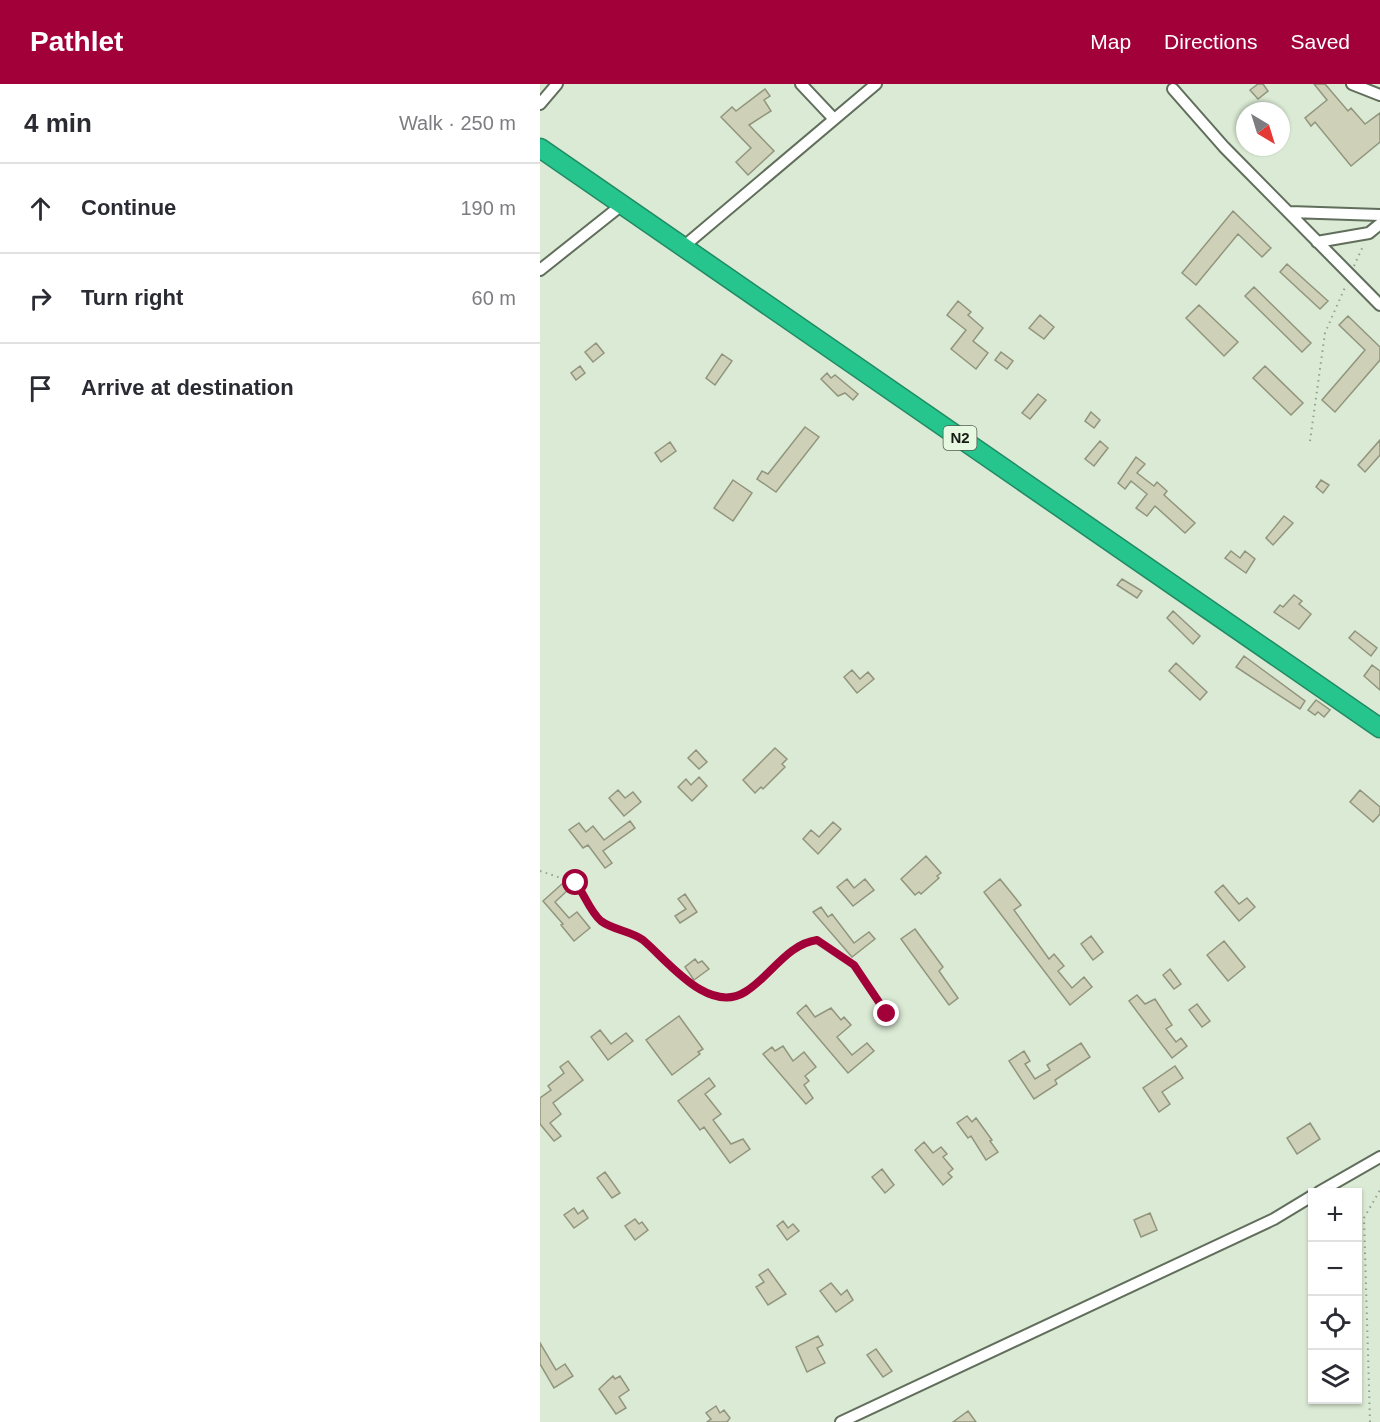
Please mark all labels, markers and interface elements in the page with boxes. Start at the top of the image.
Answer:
text: Pathlet [30,26,123,57]
text: Map [1090,30,1131,53]
text: Directions [1164,30,1257,53]
text: Saved [1290,30,1350,53]
north arrow [1236,102,1290,156]
text: 4 min [24,108,92,138]
text: Walk · 250 m [399,112,516,134]
icon: ahead [24,192,57,225]
text: Continue [81,195,176,220]
text: 190 m [460,197,516,219]
icon: right [24,282,57,315]
text: Turn right [81,285,183,310]
text: 60 m [472,287,516,309]
icon: arrive [24,372,57,405]
text: Arrive at destination [81,375,294,400]
road number: N2 [944,426,976,450]
route start [562,869,588,895]
route end [873,1000,899,1026]
map controls [1308,1188,1362,1404]
button: + [1308,1188,1362,1242]
button: − [1308,1242,1362,1296]
button: locate [1308,1296,1362,1350]
button: layers [1308,1350,1362,1404]

